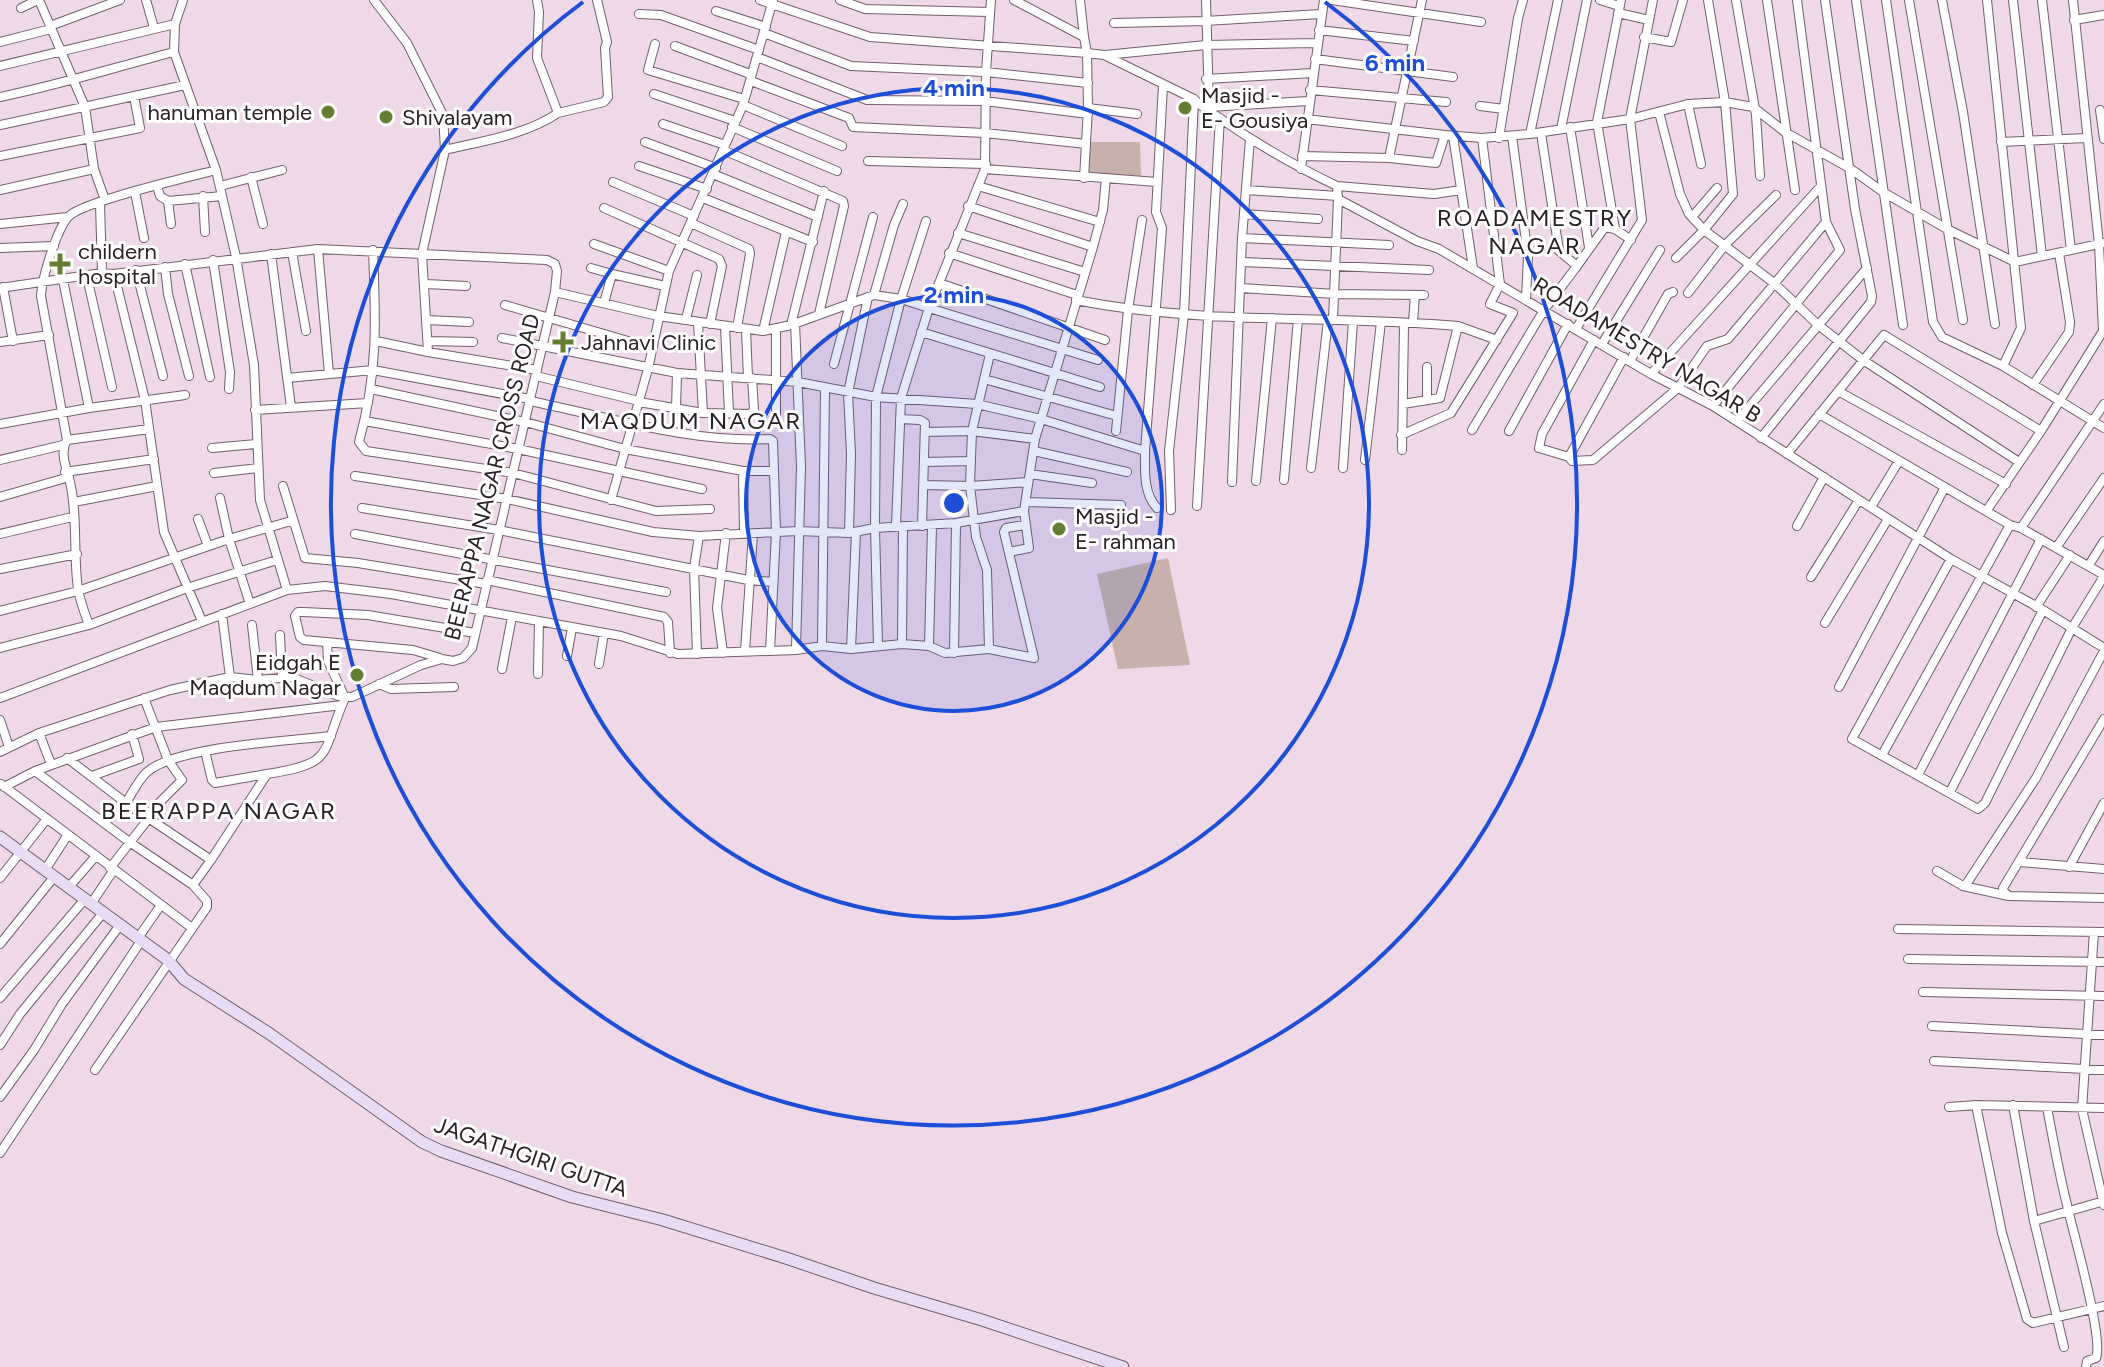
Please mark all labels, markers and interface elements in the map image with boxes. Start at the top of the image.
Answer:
text: 6 min [1365,48,1425,77]
text: 4 min [923,73,985,102]
place label: Masjid - E- Gousiya [1201,82,1308,134]
place label: hanuman temple [147,99,312,126]
marker: Masjid - E- Gousiya [1176,99,1194,117]
marker: hanuman temple [319,103,337,121]
place label: Shivalayam [402,104,512,131]
marker: Shivalayam [377,108,395,126]
district label: ROADAMESTRY NAGAR [1437,203,1633,260]
place label: childern hospital [78,238,157,290]
marker: childern hospital [49,253,71,275]
street label: ROADAMESTRY NAGAR B [1528,271,1766,429]
text: 2 min [924,280,984,309]
street label: BEERAPPA NAGAR CROSS ROAD [438,311,546,643]
place label: Jahnavi Clinic [581,329,716,356]
marker: Jahnavi Clinic [552,331,574,353]
district label: MAQDUM NAGAR [580,406,802,435]
centre of rings [940,489,968,517]
place label: Masjid - E- rahman [1075,503,1176,555]
marker: Masjid - E- rahman [1050,520,1068,538]
place label: Eidgah E Maqdum Nagar [189,649,342,701]
marker: Eidgah E Maqdum Nagar [348,666,366,684]
district label: BEERAPPA NAGAR [101,796,337,825]
street label: JAGATHGIRI GUTTA [431,1111,631,1203]

